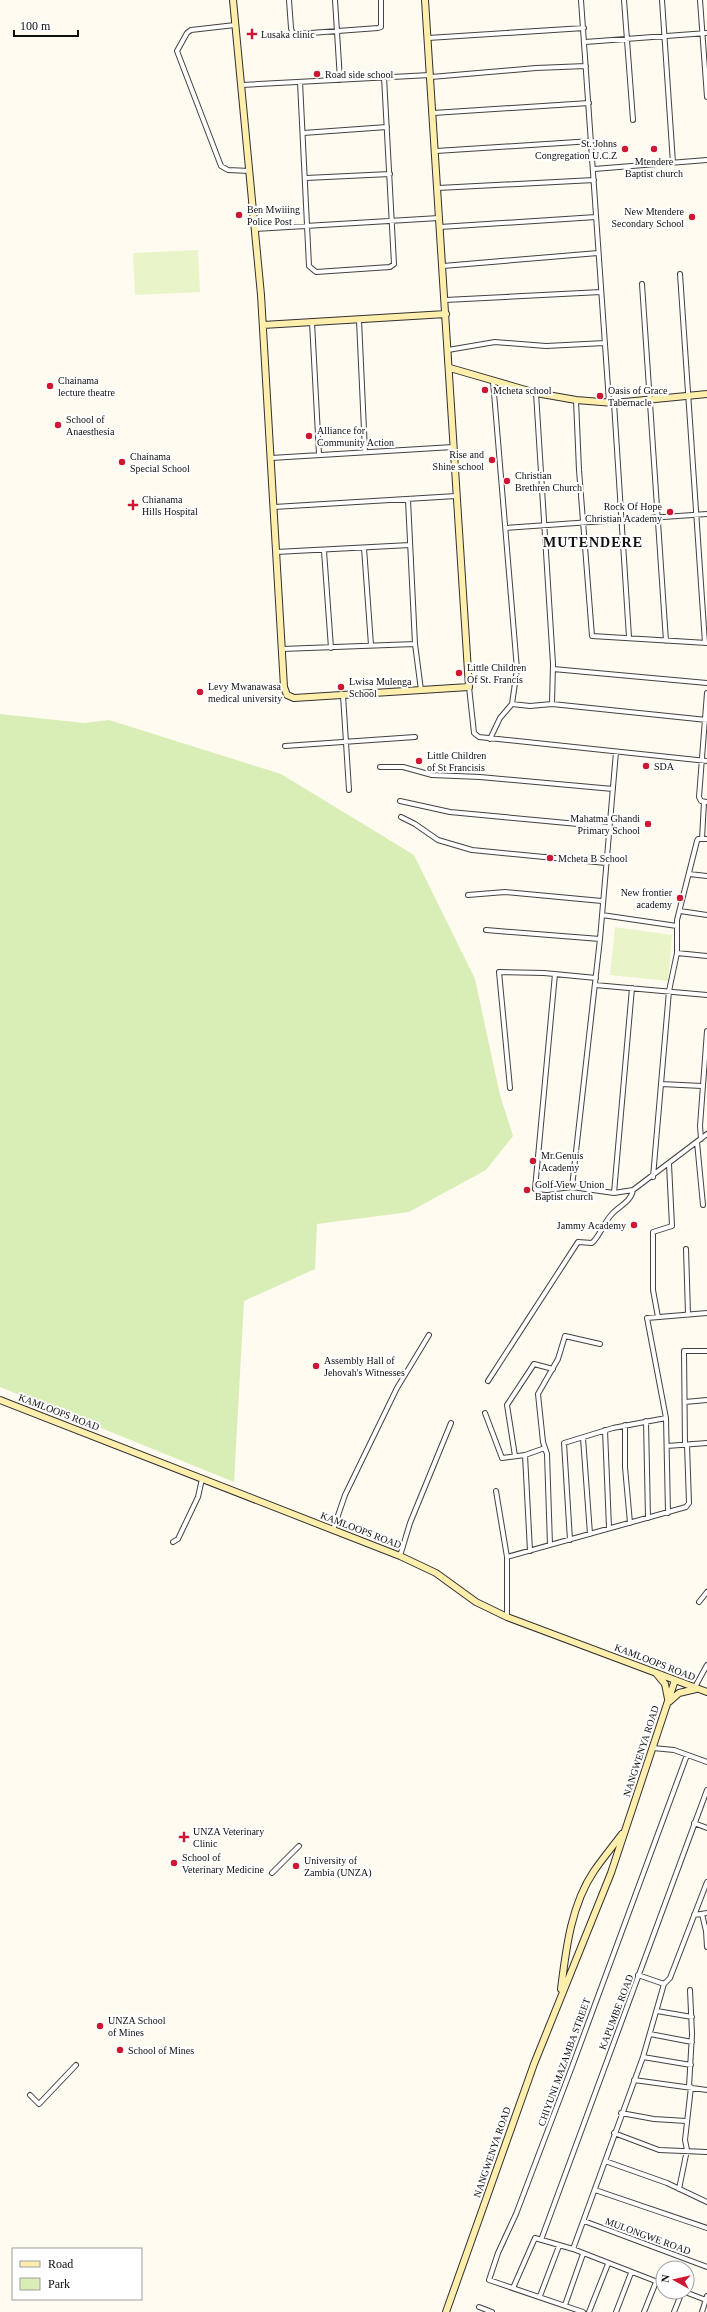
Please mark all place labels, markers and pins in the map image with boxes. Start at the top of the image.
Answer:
marker: Lusaka clinic [246,28,258,40]
place label: Lusaka clinic [261,29,315,40]
marker: Road side school [312,69,322,79]
place label: Road side school [325,69,394,80]
place label: St. Johns Congregation U.C.Z [535,138,617,161]
marker: St. Johns Congregation U.C.Z [620,144,630,154]
marker: Mtendere Baptist church [649,144,659,154]
place label: Mtendere Baptist church [625,156,683,179]
place label: Ben Mwiiing Police Post [247,204,300,227]
place label: New Mtendere Secondary School [612,206,685,229]
marker: Ben Mwiiing Police Post [234,210,244,220]
marker: New Mtendere Secondary School [687,212,697,222]
place label: Chainama lecture theatre [58,375,115,398]
marker: Chainama lecture theatre [45,381,55,391]
marker: Mcheta school [480,385,490,395]
place label: Mcheta school [493,385,552,396]
place label: Oasis of Grace Tabernacle [608,385,668,408]
marker: Oasis of Grace Tabernacle [595,391,605,401]
place label: School of Anaesthesia [66,414,115,437]
marker: School of Anaesthesia [53,420,63,430]
place label: Alliance for Community Action [317,425,394,448]
marker: Alliance for Community Action [304,431,314,441]
place label: Rise and Shine school [433,449,484,472]
place label: Chainama Special School [130,451,190,474]
marker: Rise and Shine school [487,455,497,465]
marker: Chainama Special School [117,457,127,467]
place label: Christian Brethren Church [515,470,582,493]
marker: Christian Brethren Church [502,476,512,486]
place label: Chianama Hills Hospital [142,494,198,517]
marker: Chianama Hills Hospital [127,499,139,511]
place label: Rock Of Hope Christian Academy [585,501,663,524]
marker: Rock Of Hope Christian Academy [665,507,675,517]
place label: Little Children Of St. Francis [467,662,526,685]
marker: Little Children Of St. Francis [454,668,464,678]
place label: Lwisa Mulenga School [349,676,412,699]
place label: Levy Mwanawasa medical university [208,681,282,704]
marker: Lwisa Mulenga School [336,682,346,692]
marker: Levy Mwanawasa medical university [195,687,205,697]
place label: Little Children of St Francisis [427,750,486,773]
marker: Little Children of St Francisis [414,756,424,766]
marker: SDA [641,761,651,771]
place label: SDA [654,761,675,772]
place label: Mahatma Ghandi Primary School [570,813,640,836]
marker: Mahatma Ghandi Primary School [643,819,653,829]
marker: Mcheta B School [545,853,555,863]
place label: Mcheta B School [558,853,628,864]
place label: New frontier academy [621,887,673,910]
marker: New frontier academy [675,893,685,903]
place label: Mr.Genuis Academy [541,1150,584,1173]
marker: Mr.Genuis Academy [528,1156,538,1166]
place label: Golf View Union Baptist church [535,1179,604,1202]
marker: Golf View Union Baptist church [522,1185,532,1195]
place label: Jammy Academy [557,1220,626,1231]
marker: Jammy Academy [629,1220,639,1230]
place label: Assembly Hall of Jehovah's Witnesses [324,1355,405,1378]
marker: Assembly Hall of Jehovah's Witnesses [311,1361,321,1371]
place label: UNZA Veterinary Clinic [193,1826,264,1849]
marker: UNZA Veterinary Clinic [178,1831,190,1843]
place label: School of Veterinary Medicine [182,1852,264,1875]
place label: University of Zambia (UNZA) [304,1855,371,1879]
marker: School of Veterinary Medicine [169,1858,179,1868]
marker: University of Zambia (UNZA) [291,1861,301,1871]
place label: UNZA School of Mines [108,2015,166,2038]
marker: UNZA School of Mines [95,2021,105,2031]
marker: School of Mines [115,2045,125,2055]
place label: School of Mines [128,2045,194,2056]

